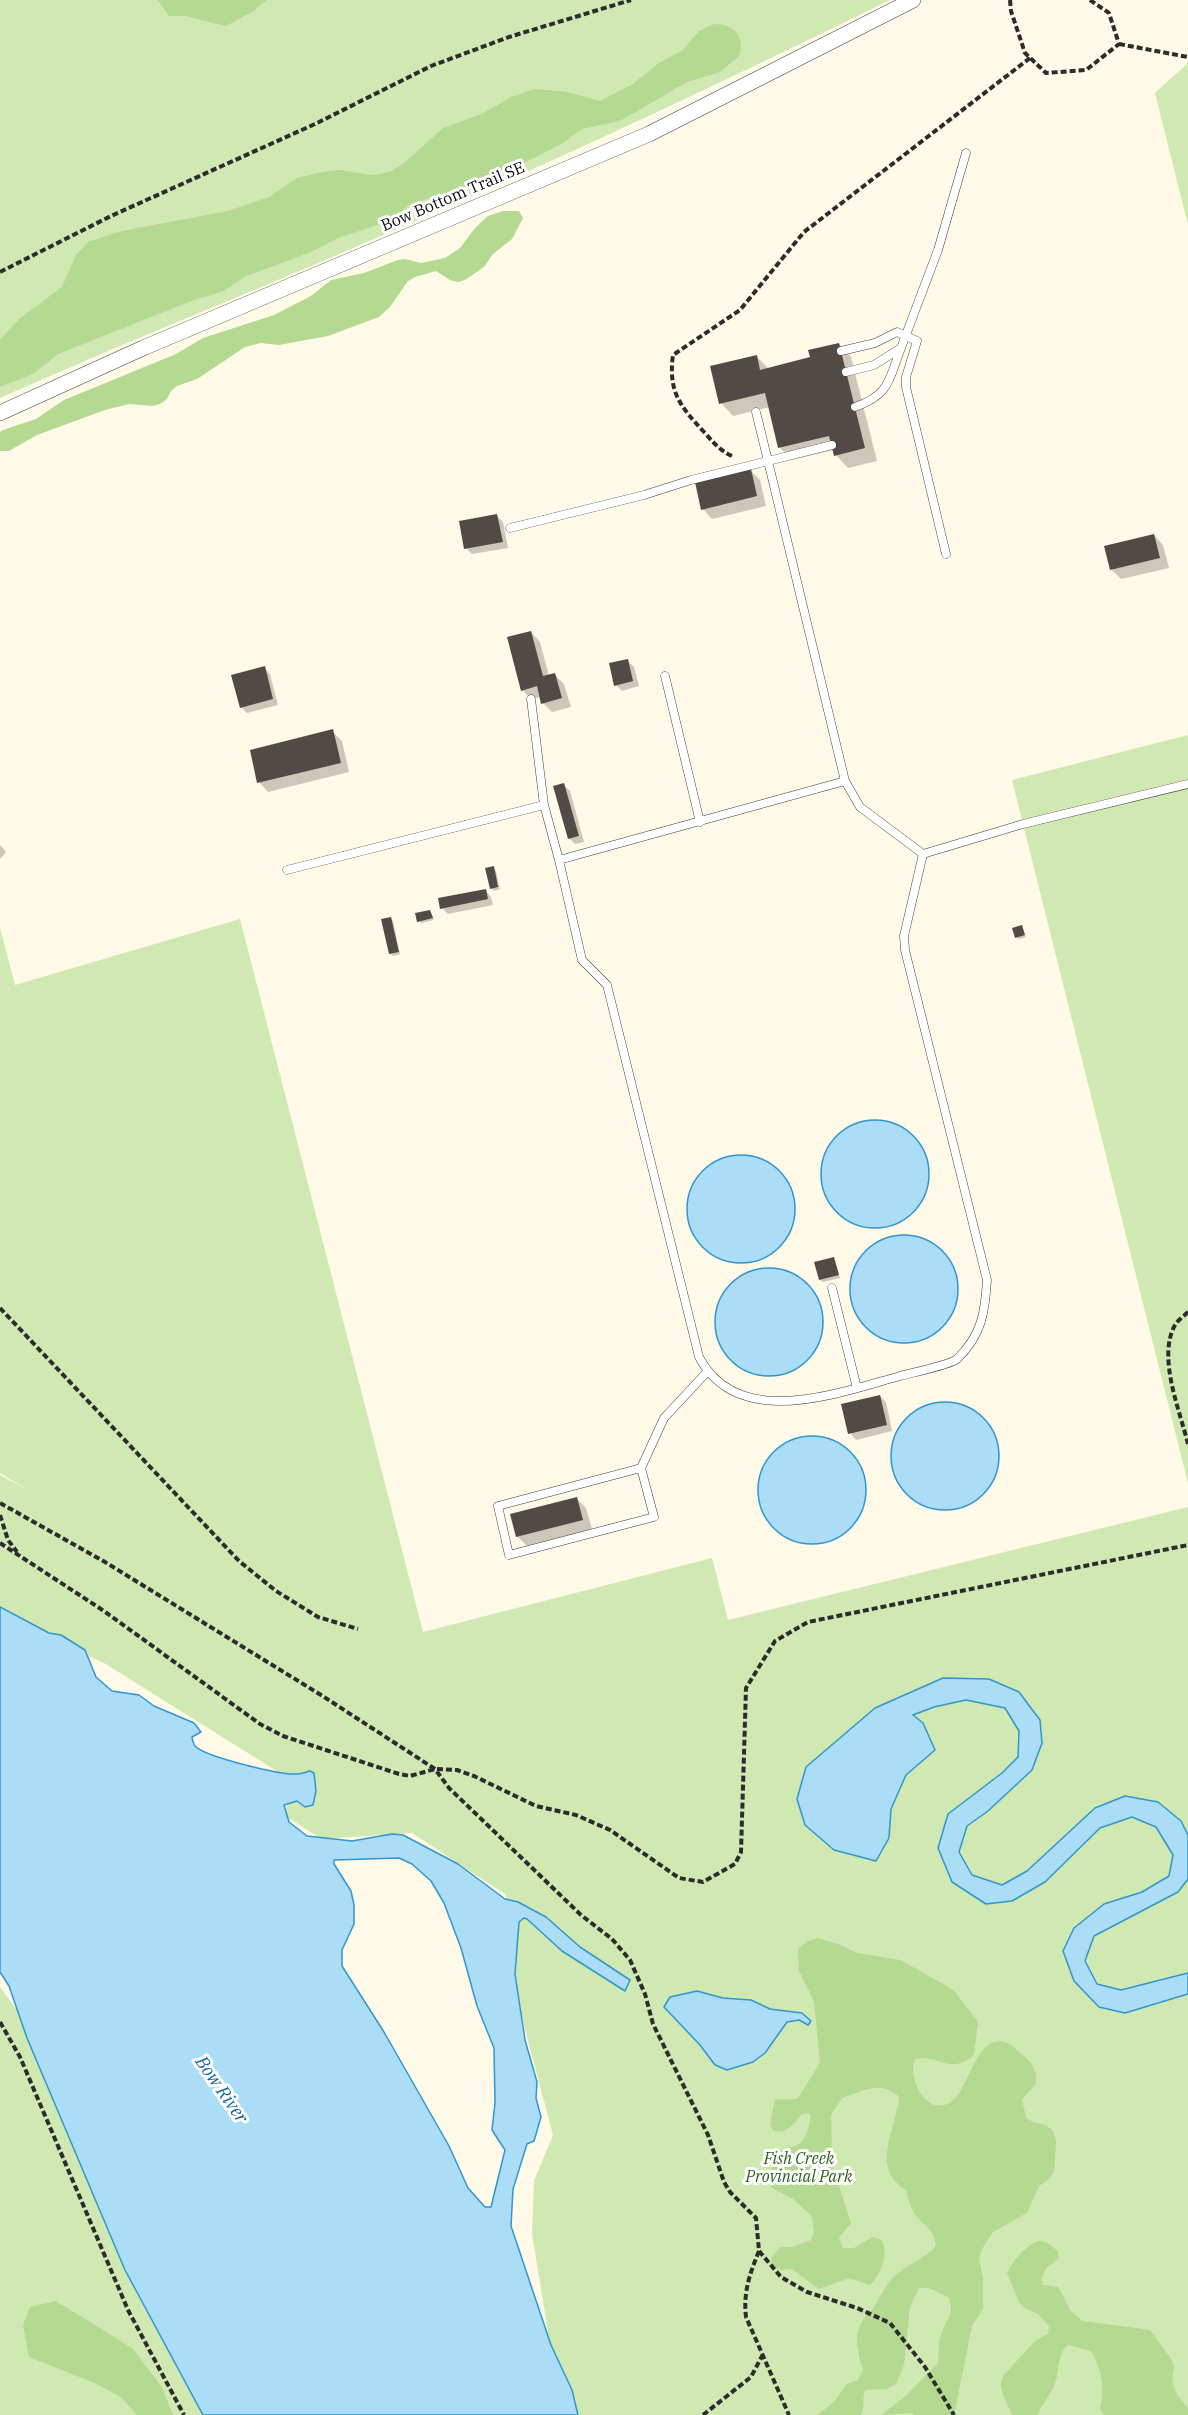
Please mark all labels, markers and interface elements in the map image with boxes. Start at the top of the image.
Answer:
street label: Bow Bottom Trail SE [378,158,528,236]
water label: Bow River [190,2052,252,2128]
park label: Fish Creek Provincial Park [745,2149,853,2187]

